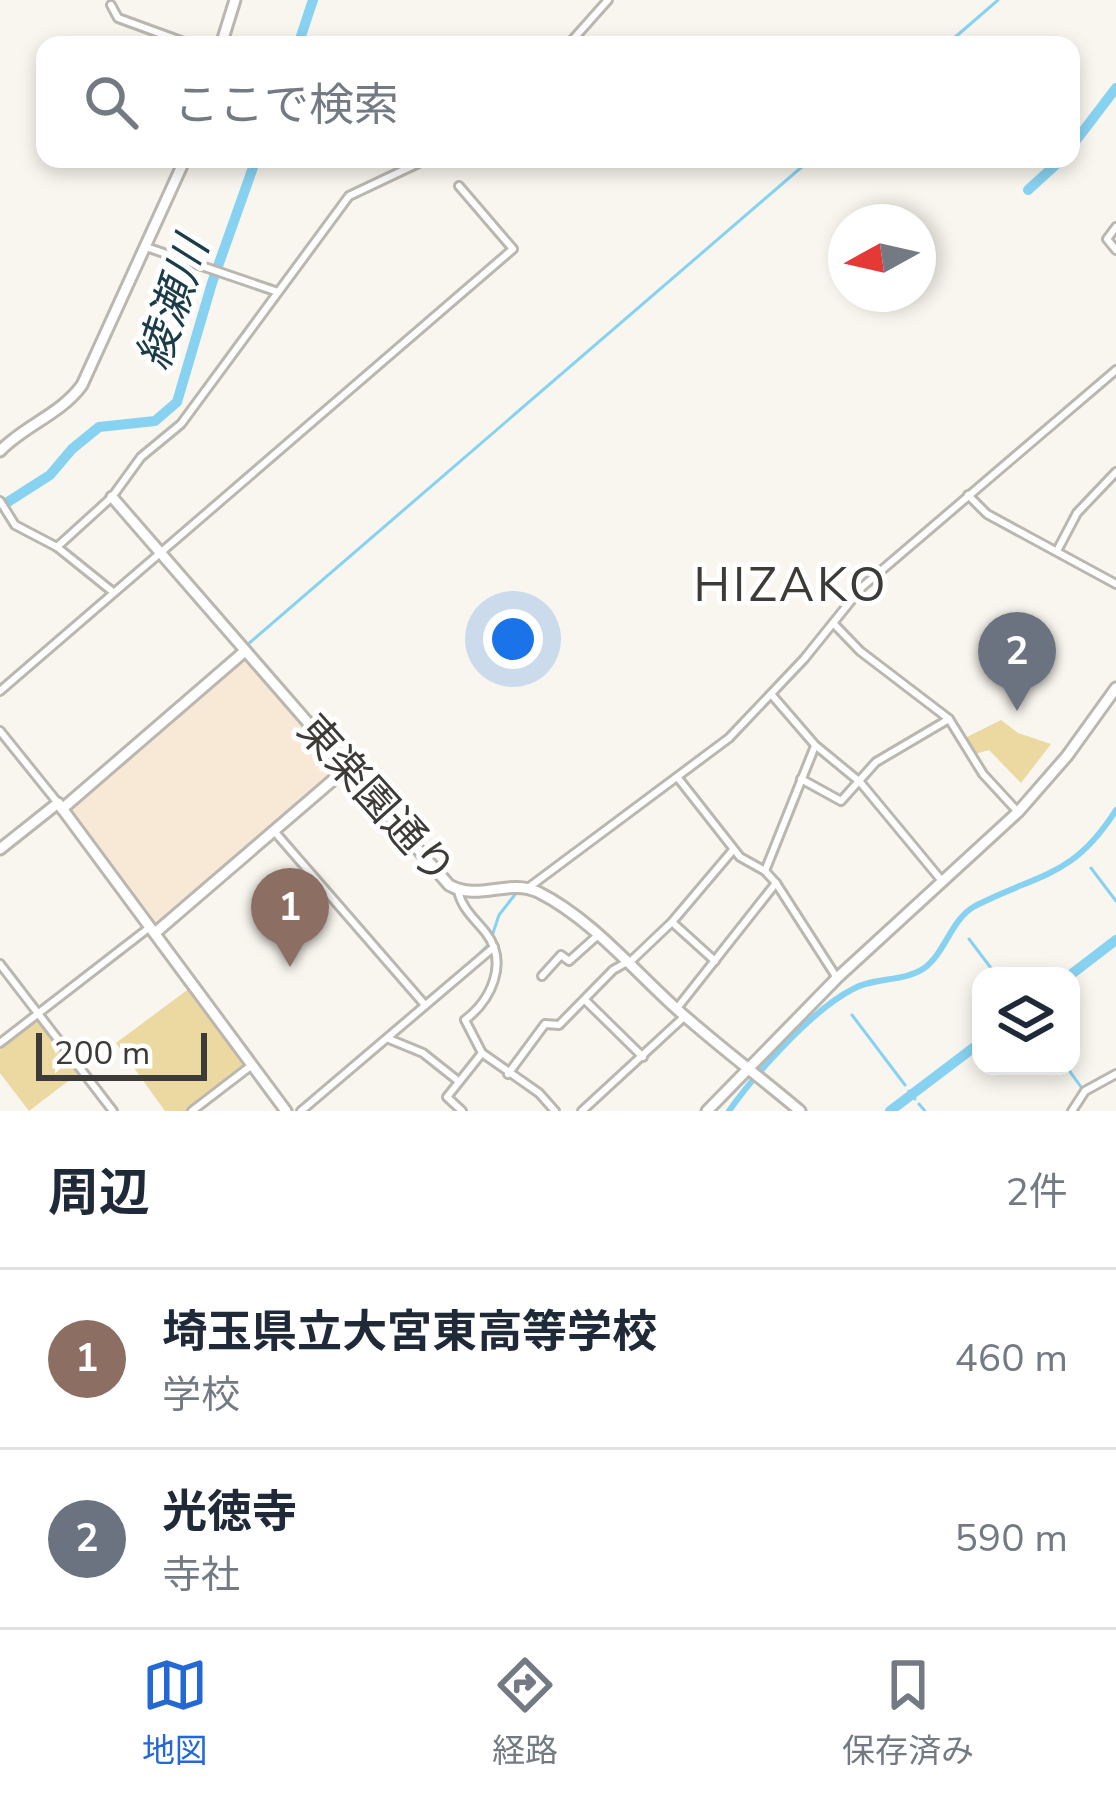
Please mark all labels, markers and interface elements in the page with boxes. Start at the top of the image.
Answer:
search box [36,36,1080,168]
icon: search [78,69,144,135]
text: ここで検索 [174,75,399,136]
north arrow [828,204,936,312]
water label: 綾瀬川 [124,226,225,377]
district label: HIZAKO [693,552,889,618]
your location [483,609,543,669]
pin: 2 [978,612,1056,711]
street label: 東楽園通り [284,703,467,897]
pin: 1 [251,868,329,967]
map controls [972,967,1080,1075]
button: layers [972,967,1080,1075]
scale bar [36,1027,207,1080]
text: 200 m [54,1031,150,1076]
text: 周辺 [48,1158,150,1228]
text: 2件 [1006,1166,1068,1219]
text: 埼玉県立大宮東高等学校 [162,1302,657,1363]
text: 1 [75,1332,99,1385]
text: 460 m [954,1332,1068,1385]
text: 学校 [162,1369,240,1422]
text: 光徳寺 [162,1482,297,1543]
text: 2 [75,1512,99,1565]
text: 590 m [954,1512,1068,1565]
text: 寺社 [162,1549,240,1602]
tab: 地図 [142,1652,208,1774]
tab: 経路 [492,1652,558,1774]
tab: 保存済み [842,1652,974,1774]

